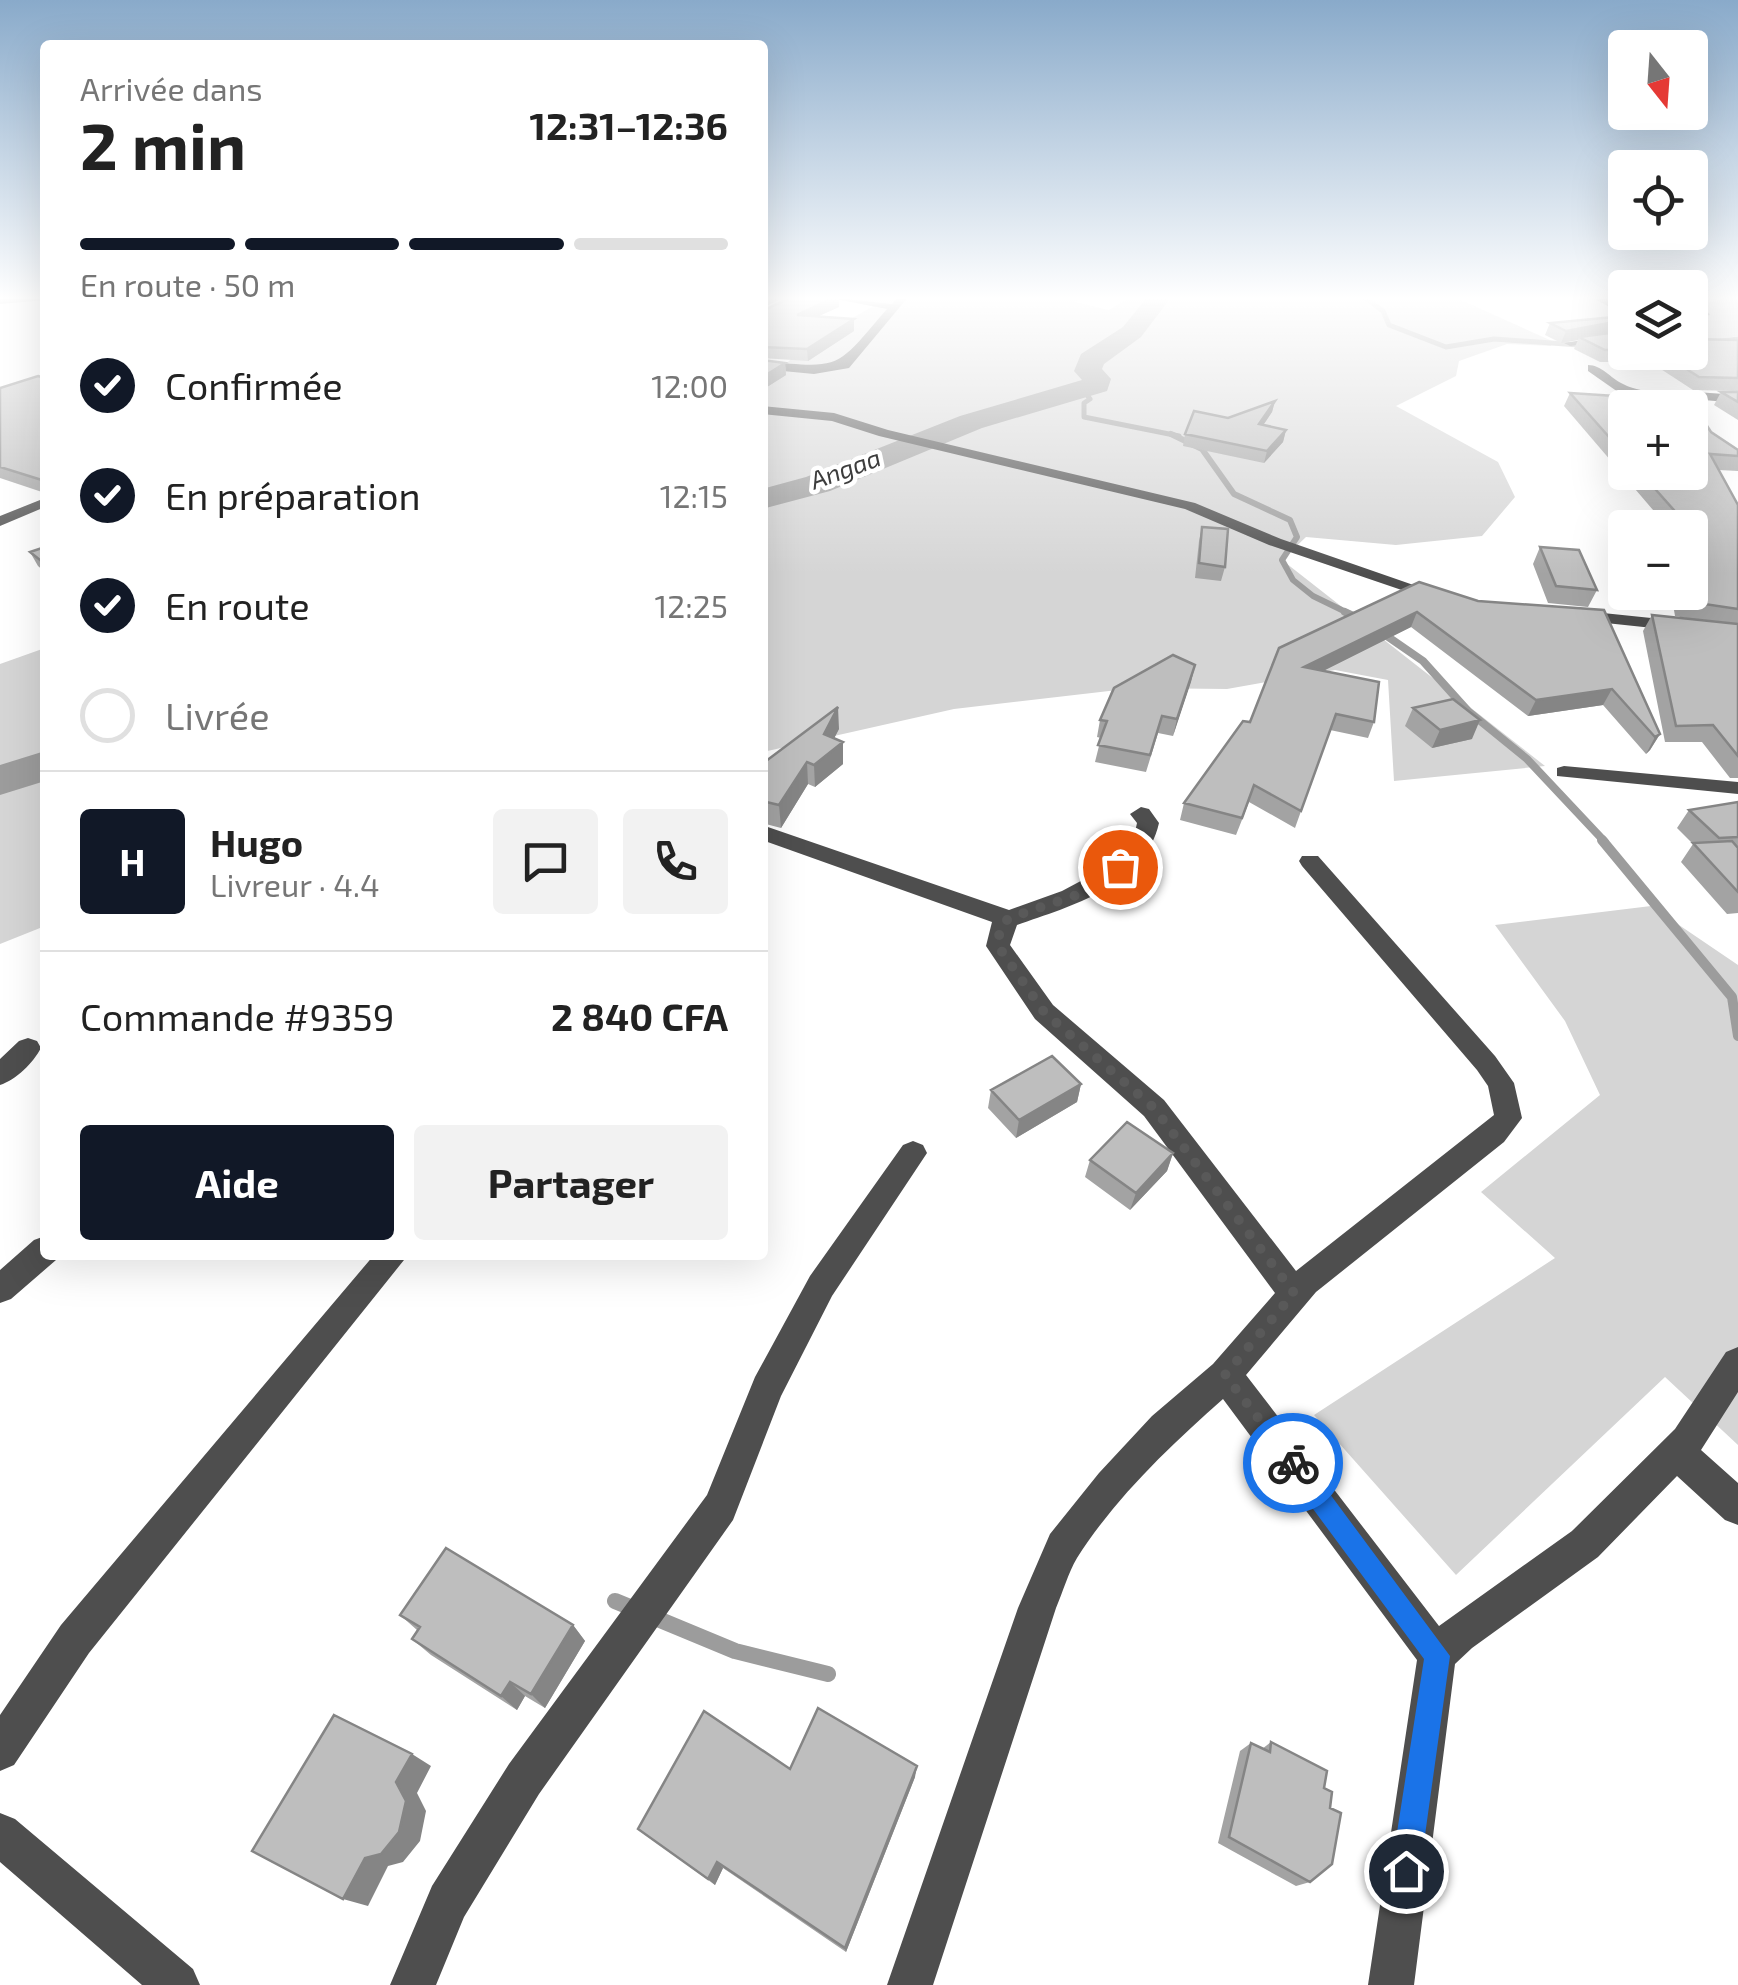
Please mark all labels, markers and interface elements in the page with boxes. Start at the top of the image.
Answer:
north arrow [1608,30,1708,130]
map controls [1608,30,1708,610]
text: Arrivée dans [80,69,263,107]
text: 12:31–12:36 [529,102,728,148]
text: 2 min [80,105,246,183]
button: locate [1608,150,1708,250]
text: En route · 50 m [80,265,295,303]
button: layers [1608,270,1708,370]
icon: check [80,358,135,413]
text: Confirmée [165,362,343,408]
text: 12:00 [651,366,728,404]
button: + [1608,390,1708,490]
water label: Angaa [805,441,884,495]
icon: check [80,468,135,523]
text: En préparation [165,472,421,518]
text: 12:15 [660,476,728,514]
button: − [1608,510,1708,610]
icon: check [80,578,135,633]
text: En route [165,582,310,628]
text: 12:25 [655,586,728,624]
text: Livrée [165,692,270,738]
button: chat [493,809,598,914]
button: phone [623,809,728,914]
text: Hugo [210,819,303,865]
pin [1078,825,1163,910]
text: H [119,838,146,884]
icon: bag [1093,840,1148,895]
text: Livreur · 4.4 [210,865,380,903]
text: Commande #9359 [80,993,394,1039]
text: 2 840 CFA [551,993,728,1039]
button: Aide [80,1125,394,1240]
button: Partager [414,1125,728,1240]
courier [1243,1413,1343,1513]
icon: bike [1266,1436,1321,1491]
pin [1364,1829,1449,1914]
icon: home [1379,1844,1434,1899]

